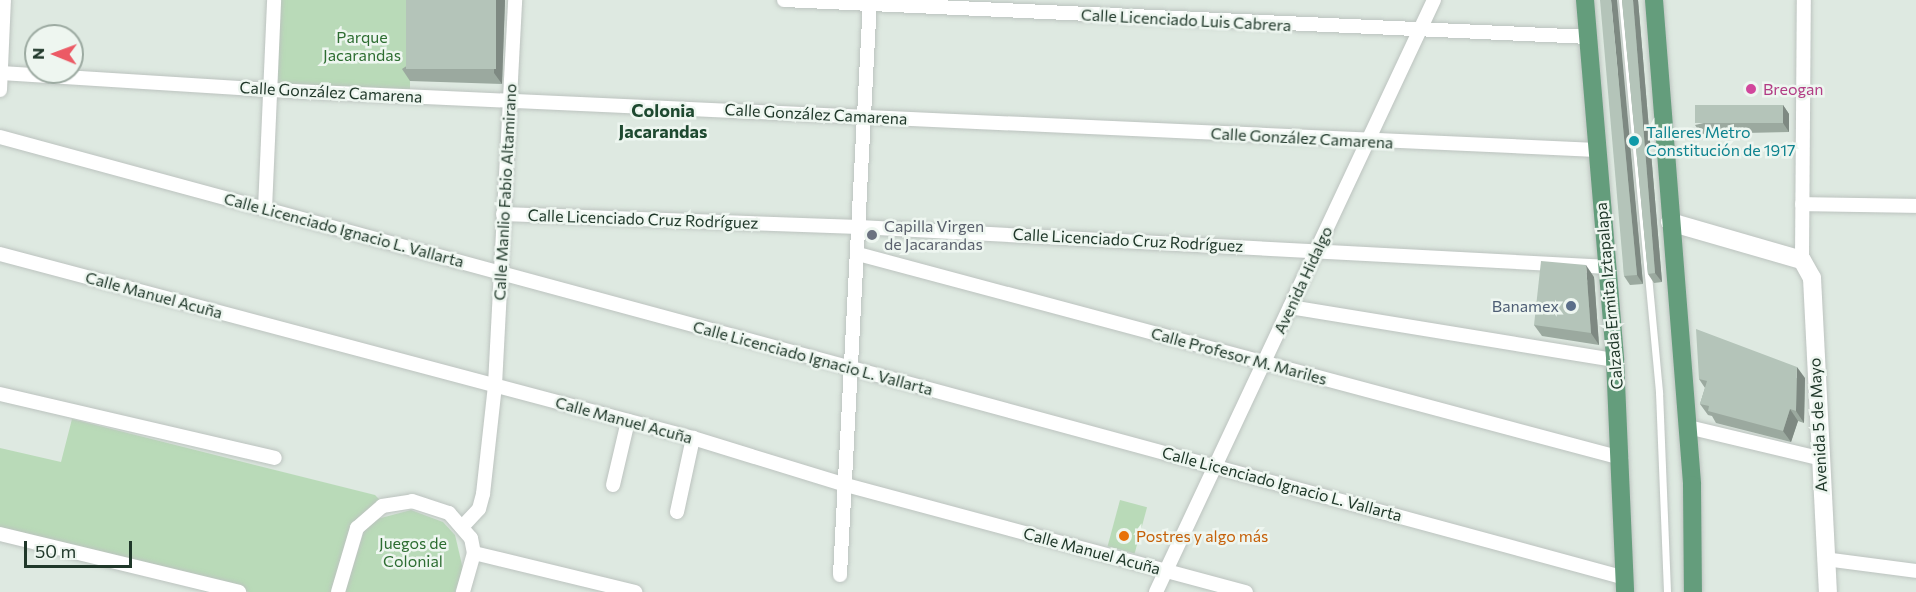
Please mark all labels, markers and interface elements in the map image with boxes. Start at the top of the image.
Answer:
street label: Calle Licenciado Luis Cabrera [1080,5,1292,35]
north arrow [24,24,84,84]
park label: Parque Jacarandas [323,27,401,65]
text: N [28,48,47,60]
street label: Calle González Camarena [239,78,423,106]
place label: Breogan [1763,79,1824,99]
marker: Breogan [1744,82,1758,96]
street label: Calle Manlio Fabio Altamirano [490,83,520,301]
district label: Colonia Jacarandas [619,100,707,142]
street label: Calle González Camarena [724,100,908,128]
place label: Talleres Metro Constitución de 1917 [1646,122,1795,160]
street label: Calle González Camarena [1210,124,1394,152]
marker: Talleres Metro Constitución de 1917 [1627,134,1641,148]
street label: Calle Licenciado Ignacio L. Vallarta [222,189,466,271]
street label: Calzada Ermita Iztapalapa [1591,202,1627,390]
street label: Calle Licenciado Cruz Rodríguez [527,205,759,233]
place label: Capilla Virgen de Jacarandas [884,216,984,254]
street label: Avenida Hidalgo [1270,223,1336,337]
street label: Calle Licenciado Cruz Rodríguez [1012,224,1244,256]
marker: Capilla Virgen de Jacarandas [865,228,879,242]
street label: Calle Manuel Acuña [83,267,225,323]
place label: Banamex [1492,296,1559,316]
marker: Banamex [1564,299,1578,313]
street label: Calle Licenciado Ignacio L. Vallarta [691,317,935,399]
street label: Calle Profesor M. Mariles [1149,323,1329,389]
street label: Avenida 5 de Mayo [1805,357,1831,493]
street label: Calle Manuel Acuña [553,392,695,448]
street label: Calle Licenciado Ignacio L. Vallarta [1160,443,1404,525]
street label: Calle Manuel Acuña [1021,523,1163,579]
place label: Postres y algo más [1136,526,1268,546]
scale bar [27,529,135,567]
marker: Postres y algo más [1117,529,1131,543]
park label: Juegos de Colonial [379,533,447,571]
text: 50 m [35,540,76,562]

